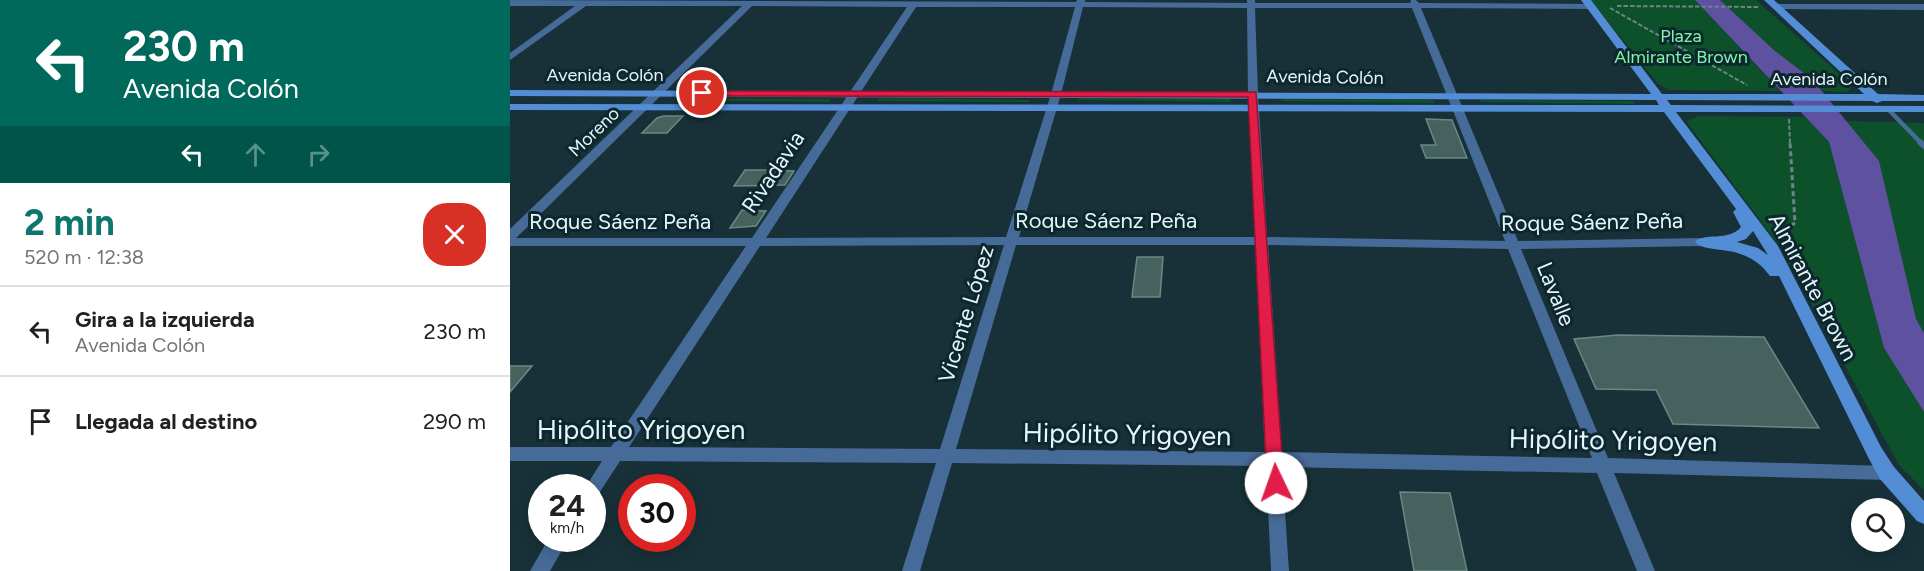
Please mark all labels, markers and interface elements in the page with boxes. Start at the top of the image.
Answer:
text: 230 m [123,21,245,72]
icon: left [24,24,102,102]
park label: Plaza Almirante Brown [1614,25,1748,68]
street label: Avenida Colón [546,64,664,86]
street label: Avenida Colón [1266,65,1384,89]
pin [676,67,727,118]
street label: Avenida Colón [1770,68,1888,90]
text: Avenida Colón [123,72,299,105]
icon: arrive [685,76,718,109]
street label: Moreno [564,103,624,161]
street label: Rivadavia [736,126,810,218]
icon: left [176,138,209,171]
icon: ahead [239,138,272,171]
icon: right [302,138,335,171]
text: 2 min [24,201,115,244]
button: close [423,203,486,266]
street label: Roque Sáenz Peña [1015,207,1197,234]
street label: Roque Sáenz Peña [1501,207,1683,237]
street label: Roque Sáenz Peña [529,208,711,235]
street label: Almirante Brown [1763,209,1863,365]
street label: Vicente López [932,242,1000,386]
text: 520 m · 12:38 [24,245,144,269]
street label: Lavalle [1531,258,1581,330]
text: Gira a la izquierda [75,306,255,333]
icon: left [24,315,57,348]
text: 230 m [423,318,486,345]
text: Avenida Colón [75,333,205,357]
icon: arrive [24,405,57,438]
text: Llegada al destino [75,408,257,435]
text: 290 m [423,408,486,435]
street label: Hipólito Yrigoyen [537,413,745,446]
street label: Hipólito Yrigoyen [1022,416,1232,452]
street label: Hipólito Yrigoyen [1508,422,1718,458]
position arrow [1244,451,1308,515]
speed limit sign: 30 [618,474,696,552]
text: 24 [549,487,585,524]
map controls [1851,498,1905,552]
button: search [1851,498,1905,552]
text: km/h [550,519,584,537]

